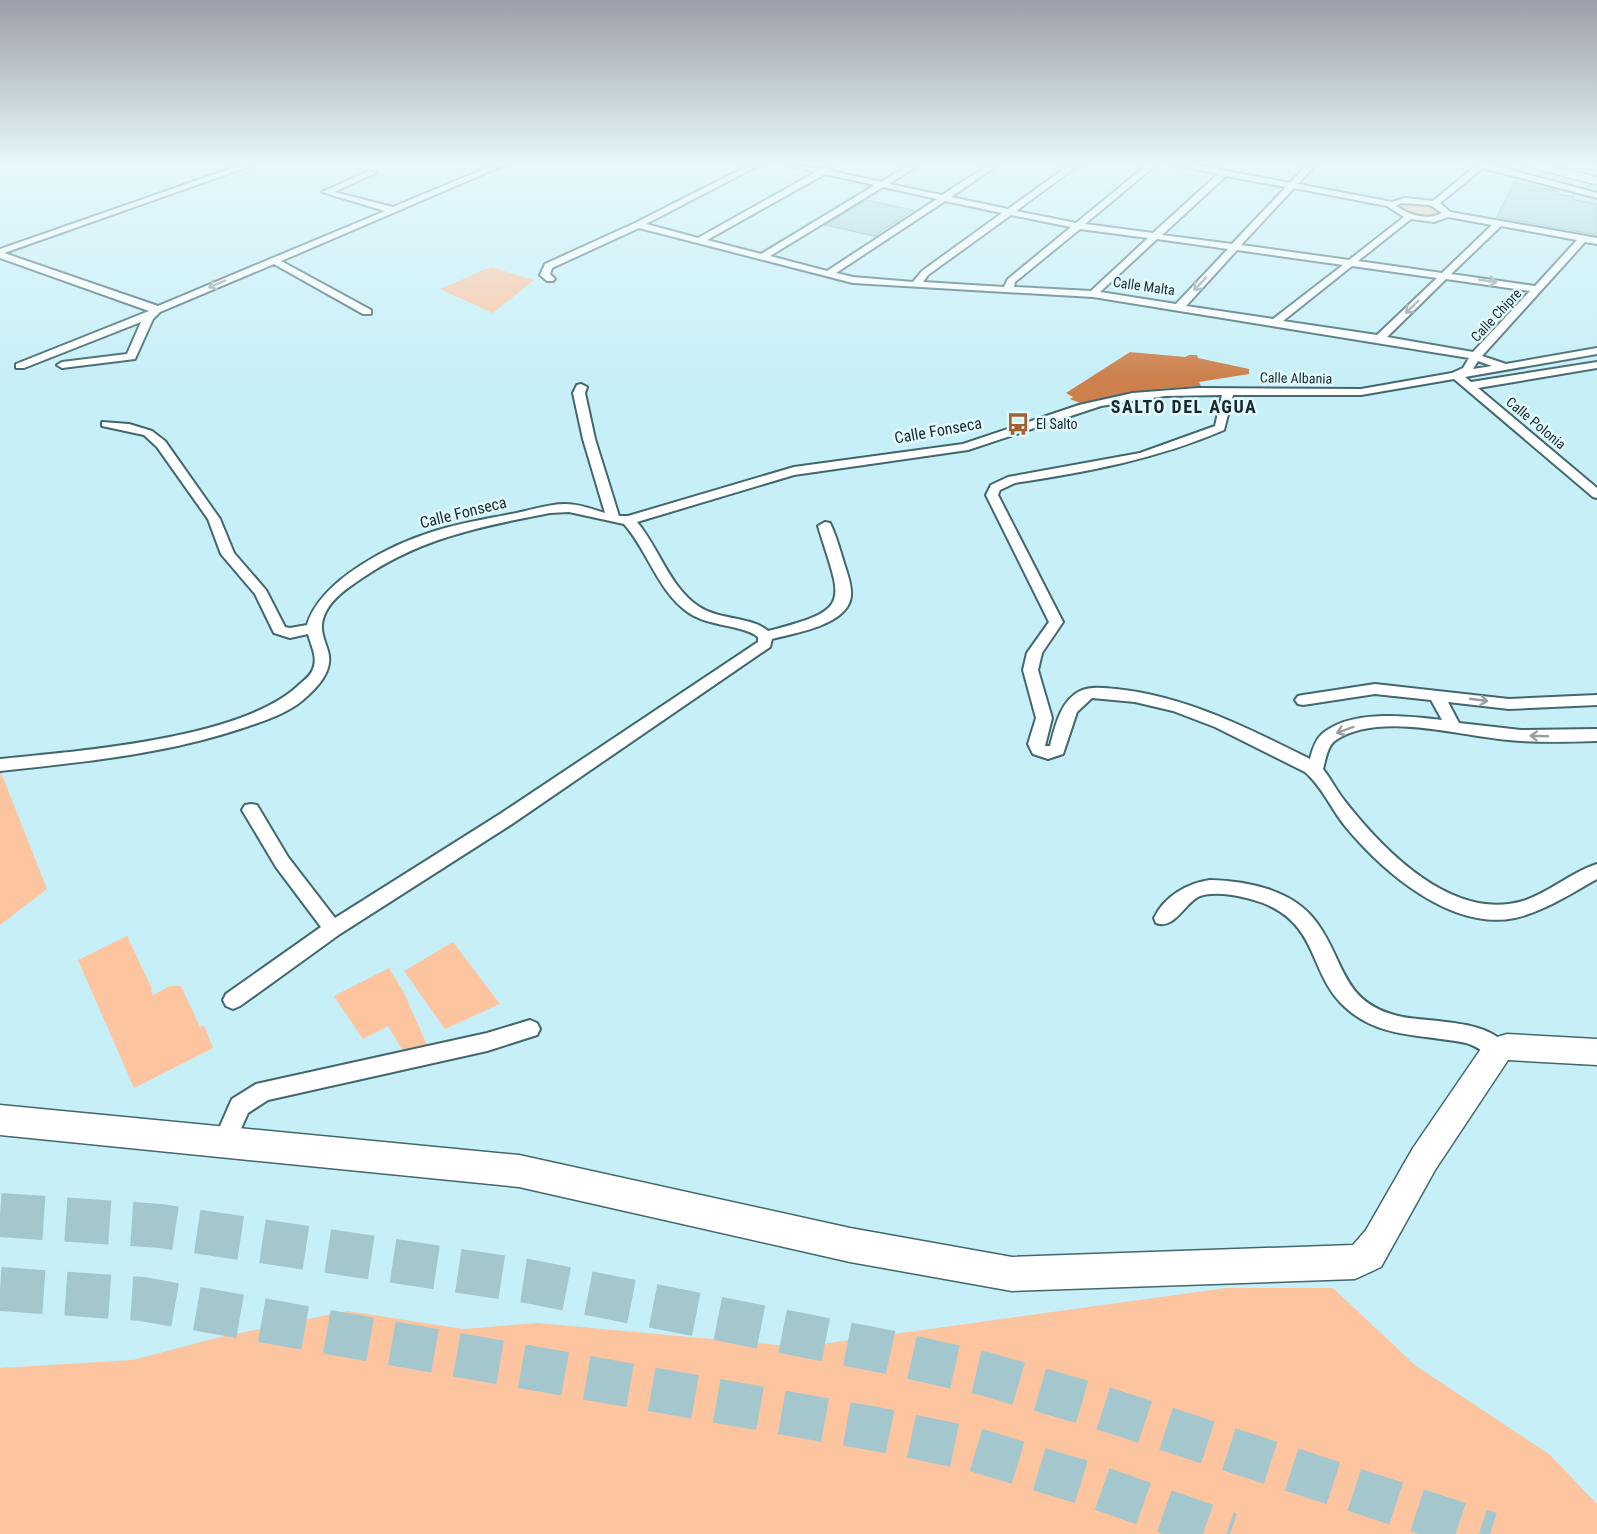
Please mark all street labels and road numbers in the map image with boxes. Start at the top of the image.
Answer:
street label: Calle Malta [1112,274,1176,298]
street label: Calle Chipre [1468,285,1525,345]
street label: Calle Albania [1260,369,1332,387]
street label: Calle Polonia [1503,394,1569,452]
street label: Calle Fonseca [893,413,983,448]
street label: Calle Fonseca [418,493,508,532]

